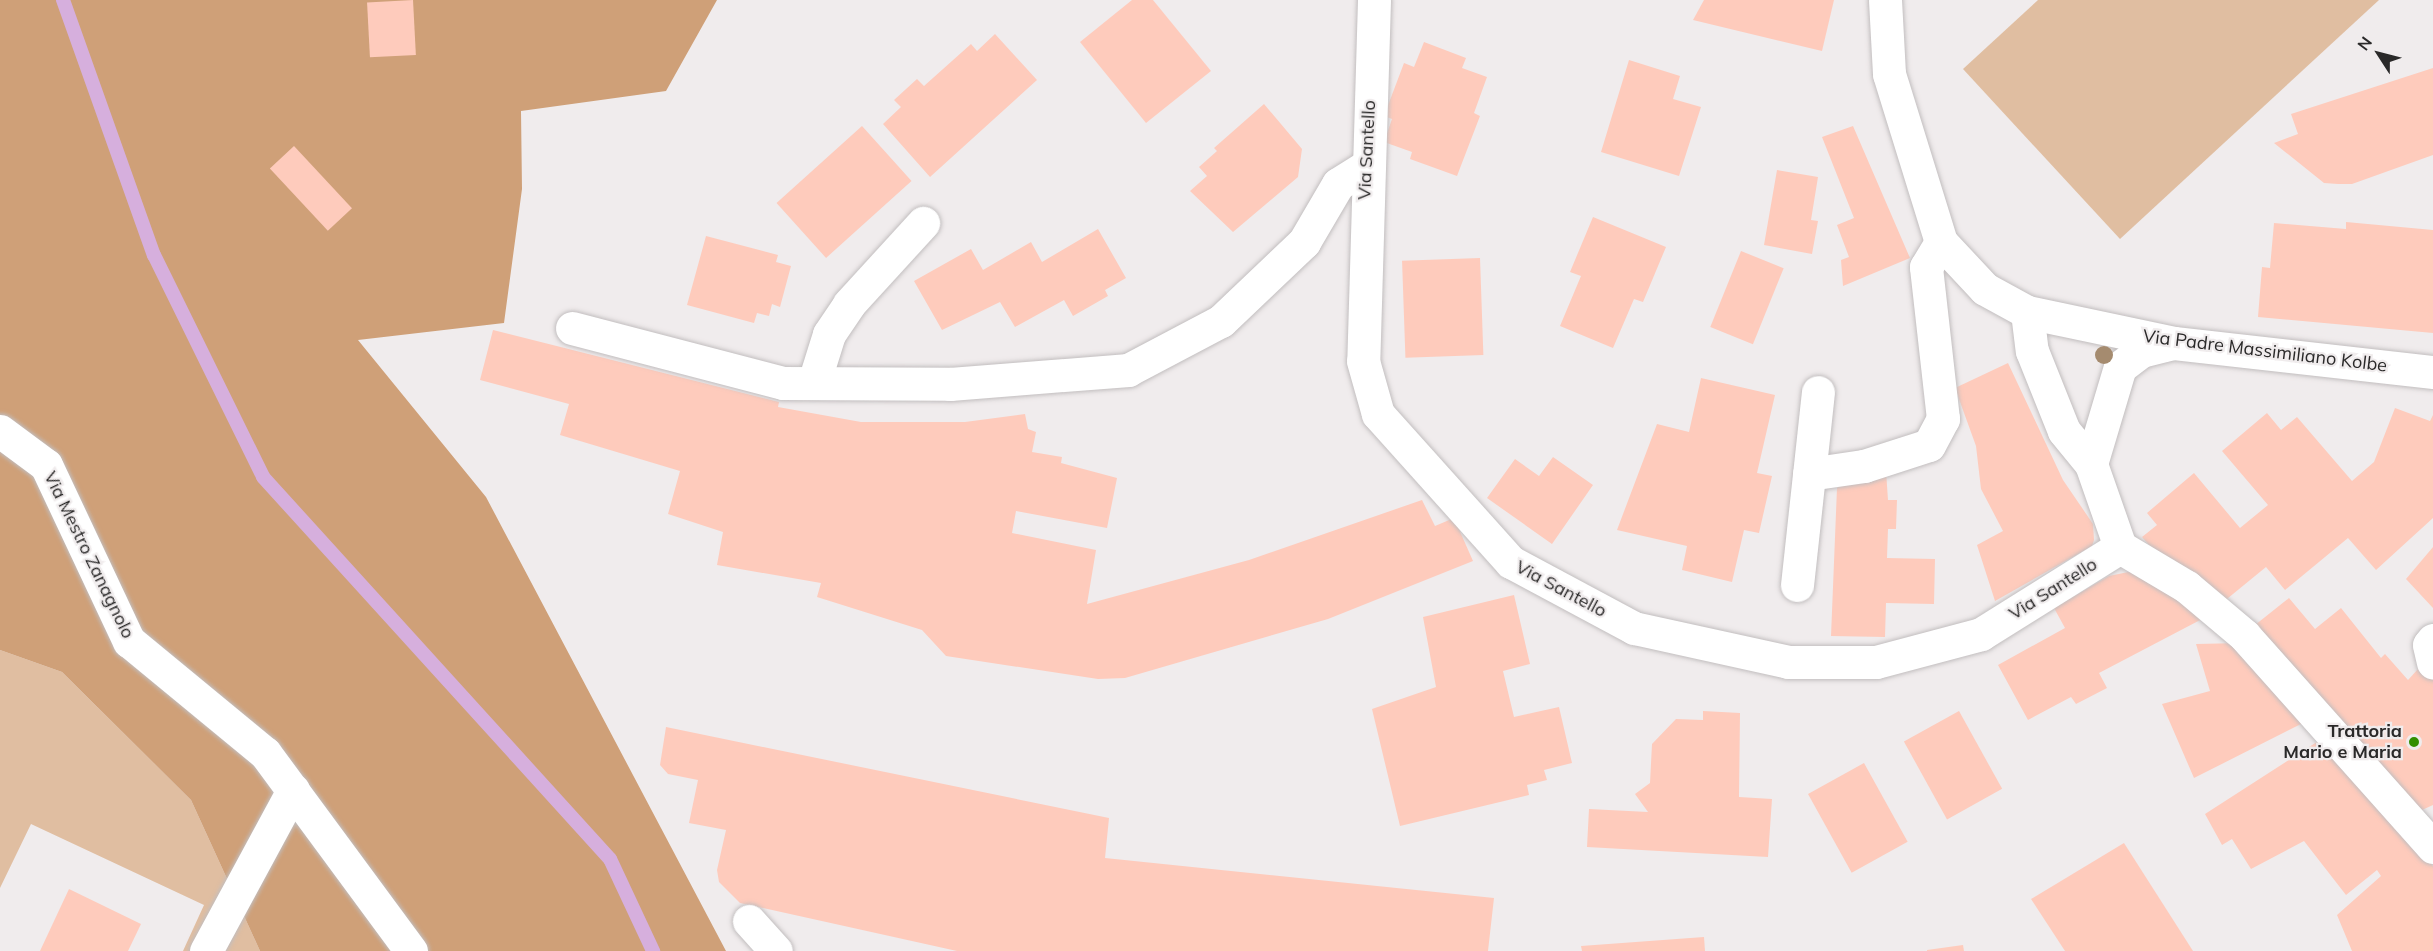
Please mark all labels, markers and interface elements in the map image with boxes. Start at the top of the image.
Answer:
north arrow [2349,24,2409,84]
text: N [2353,33,2376,54]
street label: Via Santello [1354,100,1380,200]
street label: Via Padre Massimiliano Kolbe [2142,325,2388,377]
street label: Via Mestro Zanagnolo [39,468,139,642]
street label: Via Santello [2005,553,2101,625]
street label: Via Santello [1512,556,1610,622]
place label: Trattoria Mario e Maria [2283,721,2402,764]
marker: Trattoria Mario e Maria [2407,735,2421,749]

